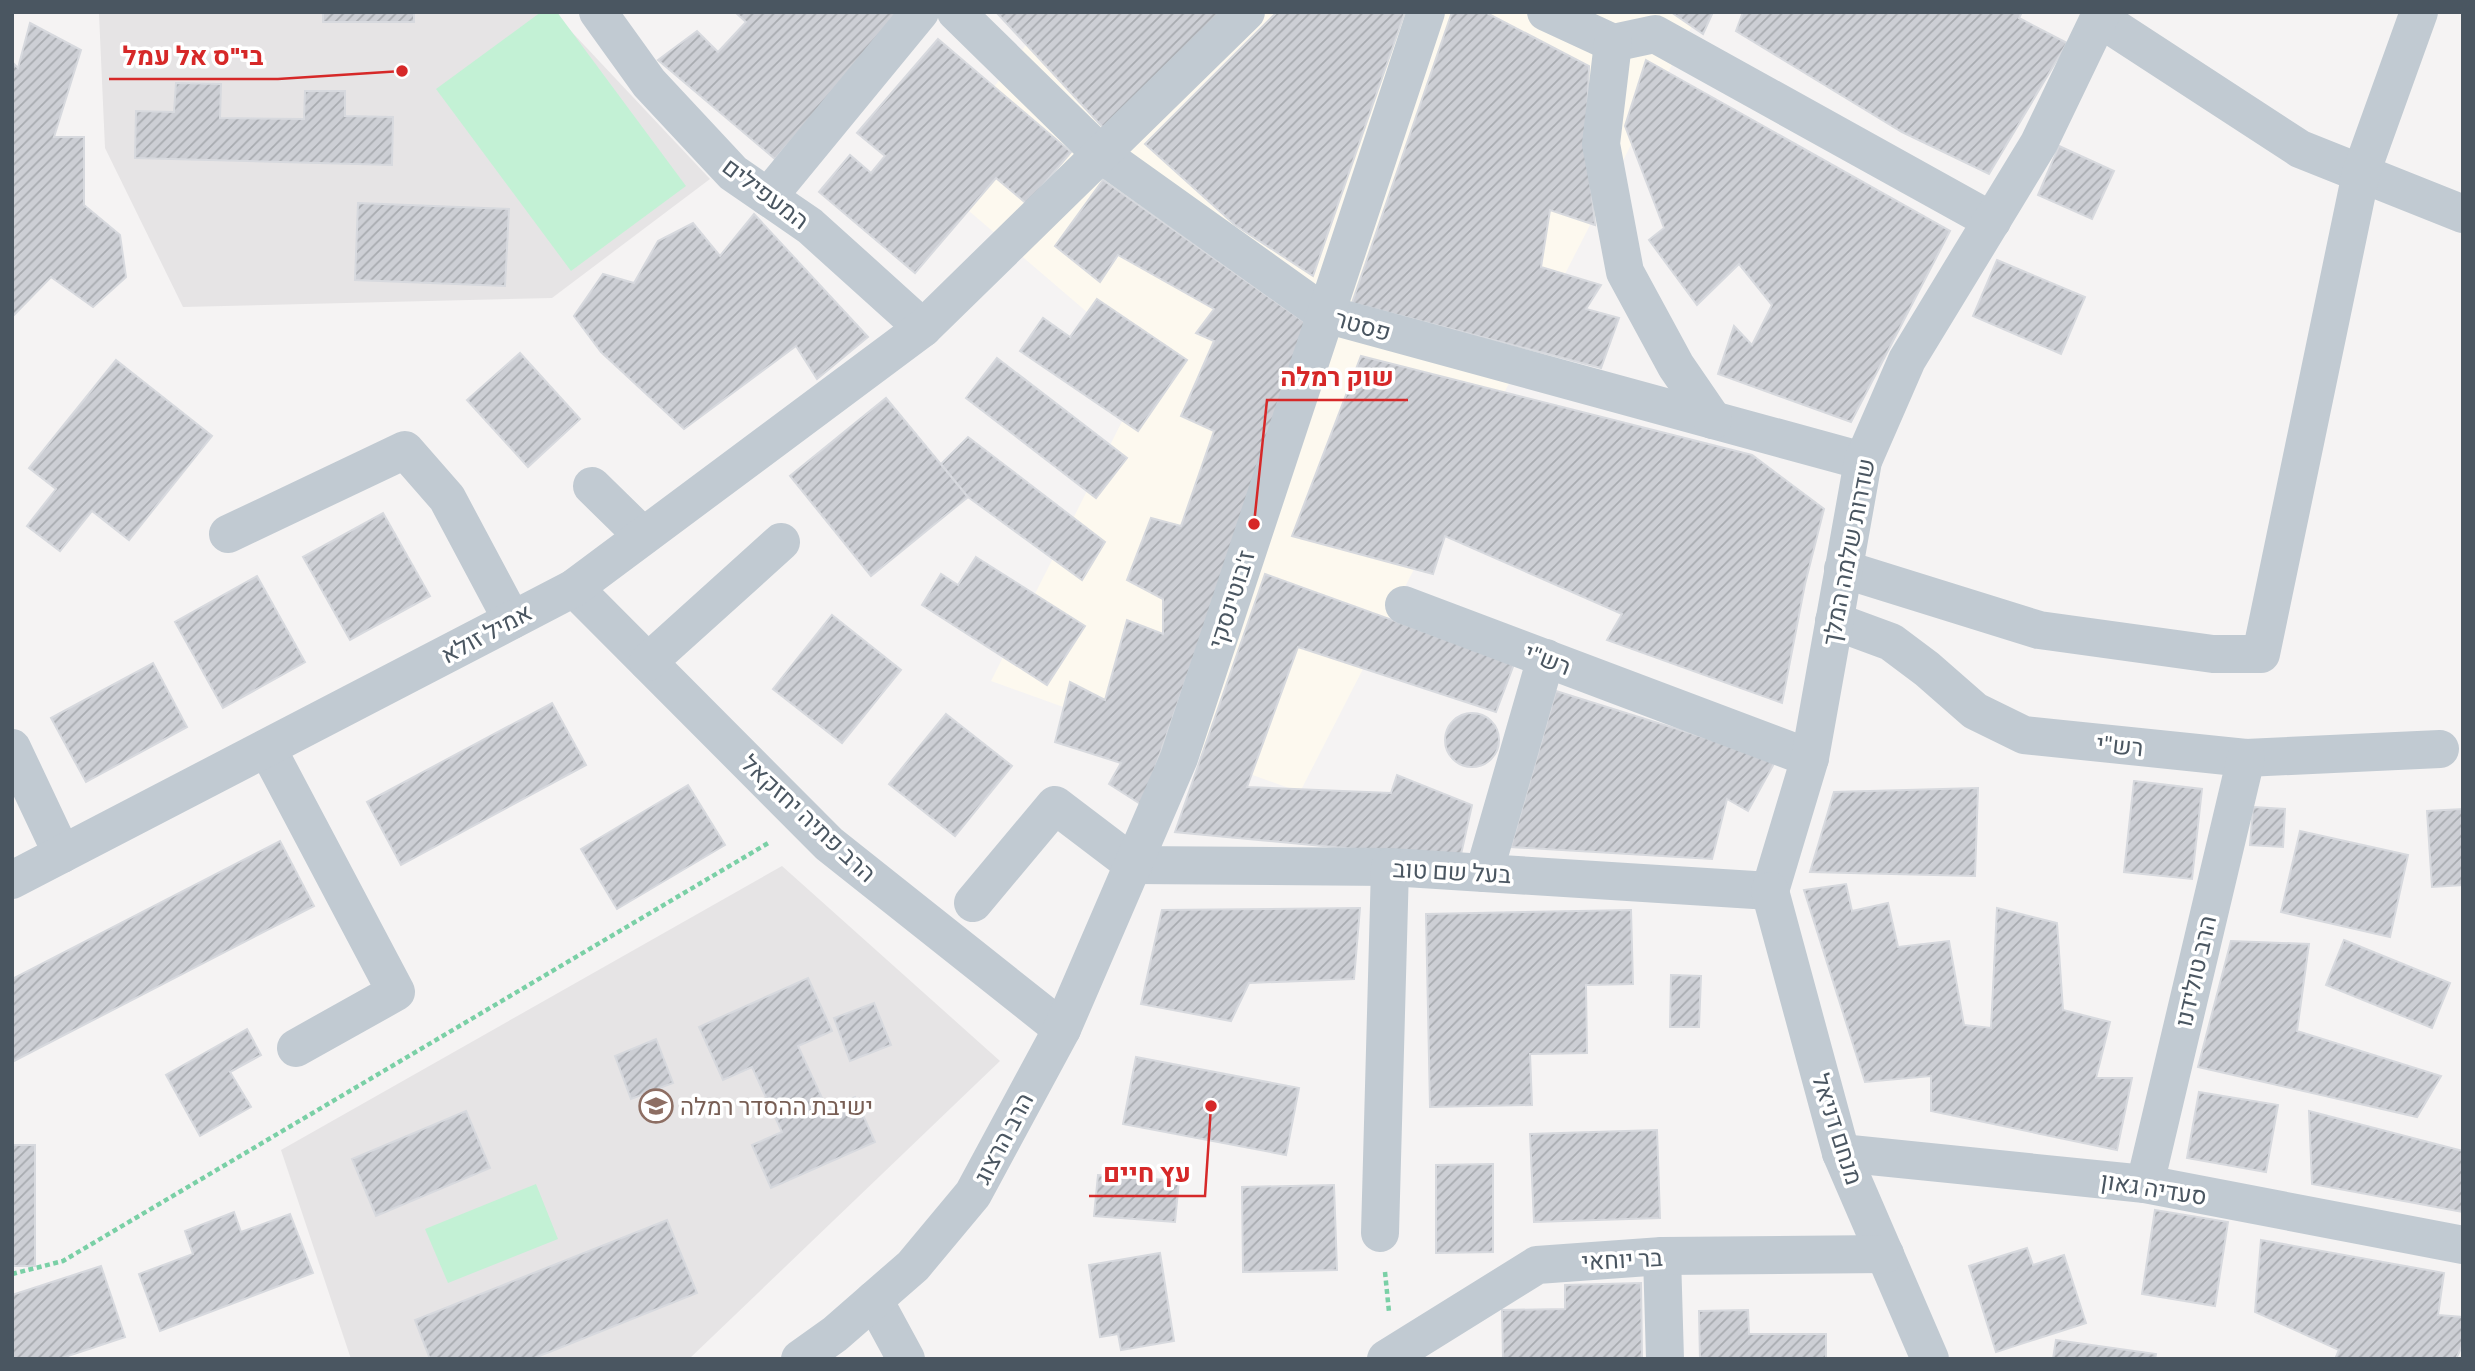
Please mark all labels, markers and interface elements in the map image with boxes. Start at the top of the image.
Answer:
callout: בי"ס אל עמל [109,32,278,79]
text: בי"ס אל עמל [123,36,263,75]
street label: המעפילים [715,148,817,238]
street label: פסטר [1331,300,1395,350]
callout: שוק רמלה [1267,353,1408,400]
text: שוק רמלה [1280,357,1394,396]
street label: שדרות שלמה המלך [1812,455,1884,649]
street label: ז'בוטינסקי [1198,545,1264,653]
street label: אמיל זולא [434,594,538,672]
street label: רש"י [1520,634,1576,684]
street label: רש"י [2095,725,2145,765]
street label: הרב פתיה יחזקאל [733,746,885,890]
street label: בעל שם טוב [1392,850,1512,892]
street label: הרב טולידנו [2165,912,2225,1030]
street label: מנחם דניאל [1803,1069,1873,1189]
street label: הרב הרצוג [964,1086,1042,1190]
school or university icon: ישיבת ההסדר רמלה [637,1087,675,1125]
place label: ישיבת ההסדר רמלה [680,1088,873,1124]
callout: עץ חיים [1089,1149,1205,1196]
text: עץ חיים [1103,1153,1191,1192]
street label: סעדיה גאון [2098,1162,2210,1214]
street label: בר יוחאי [1580,1239,1664,1279]

